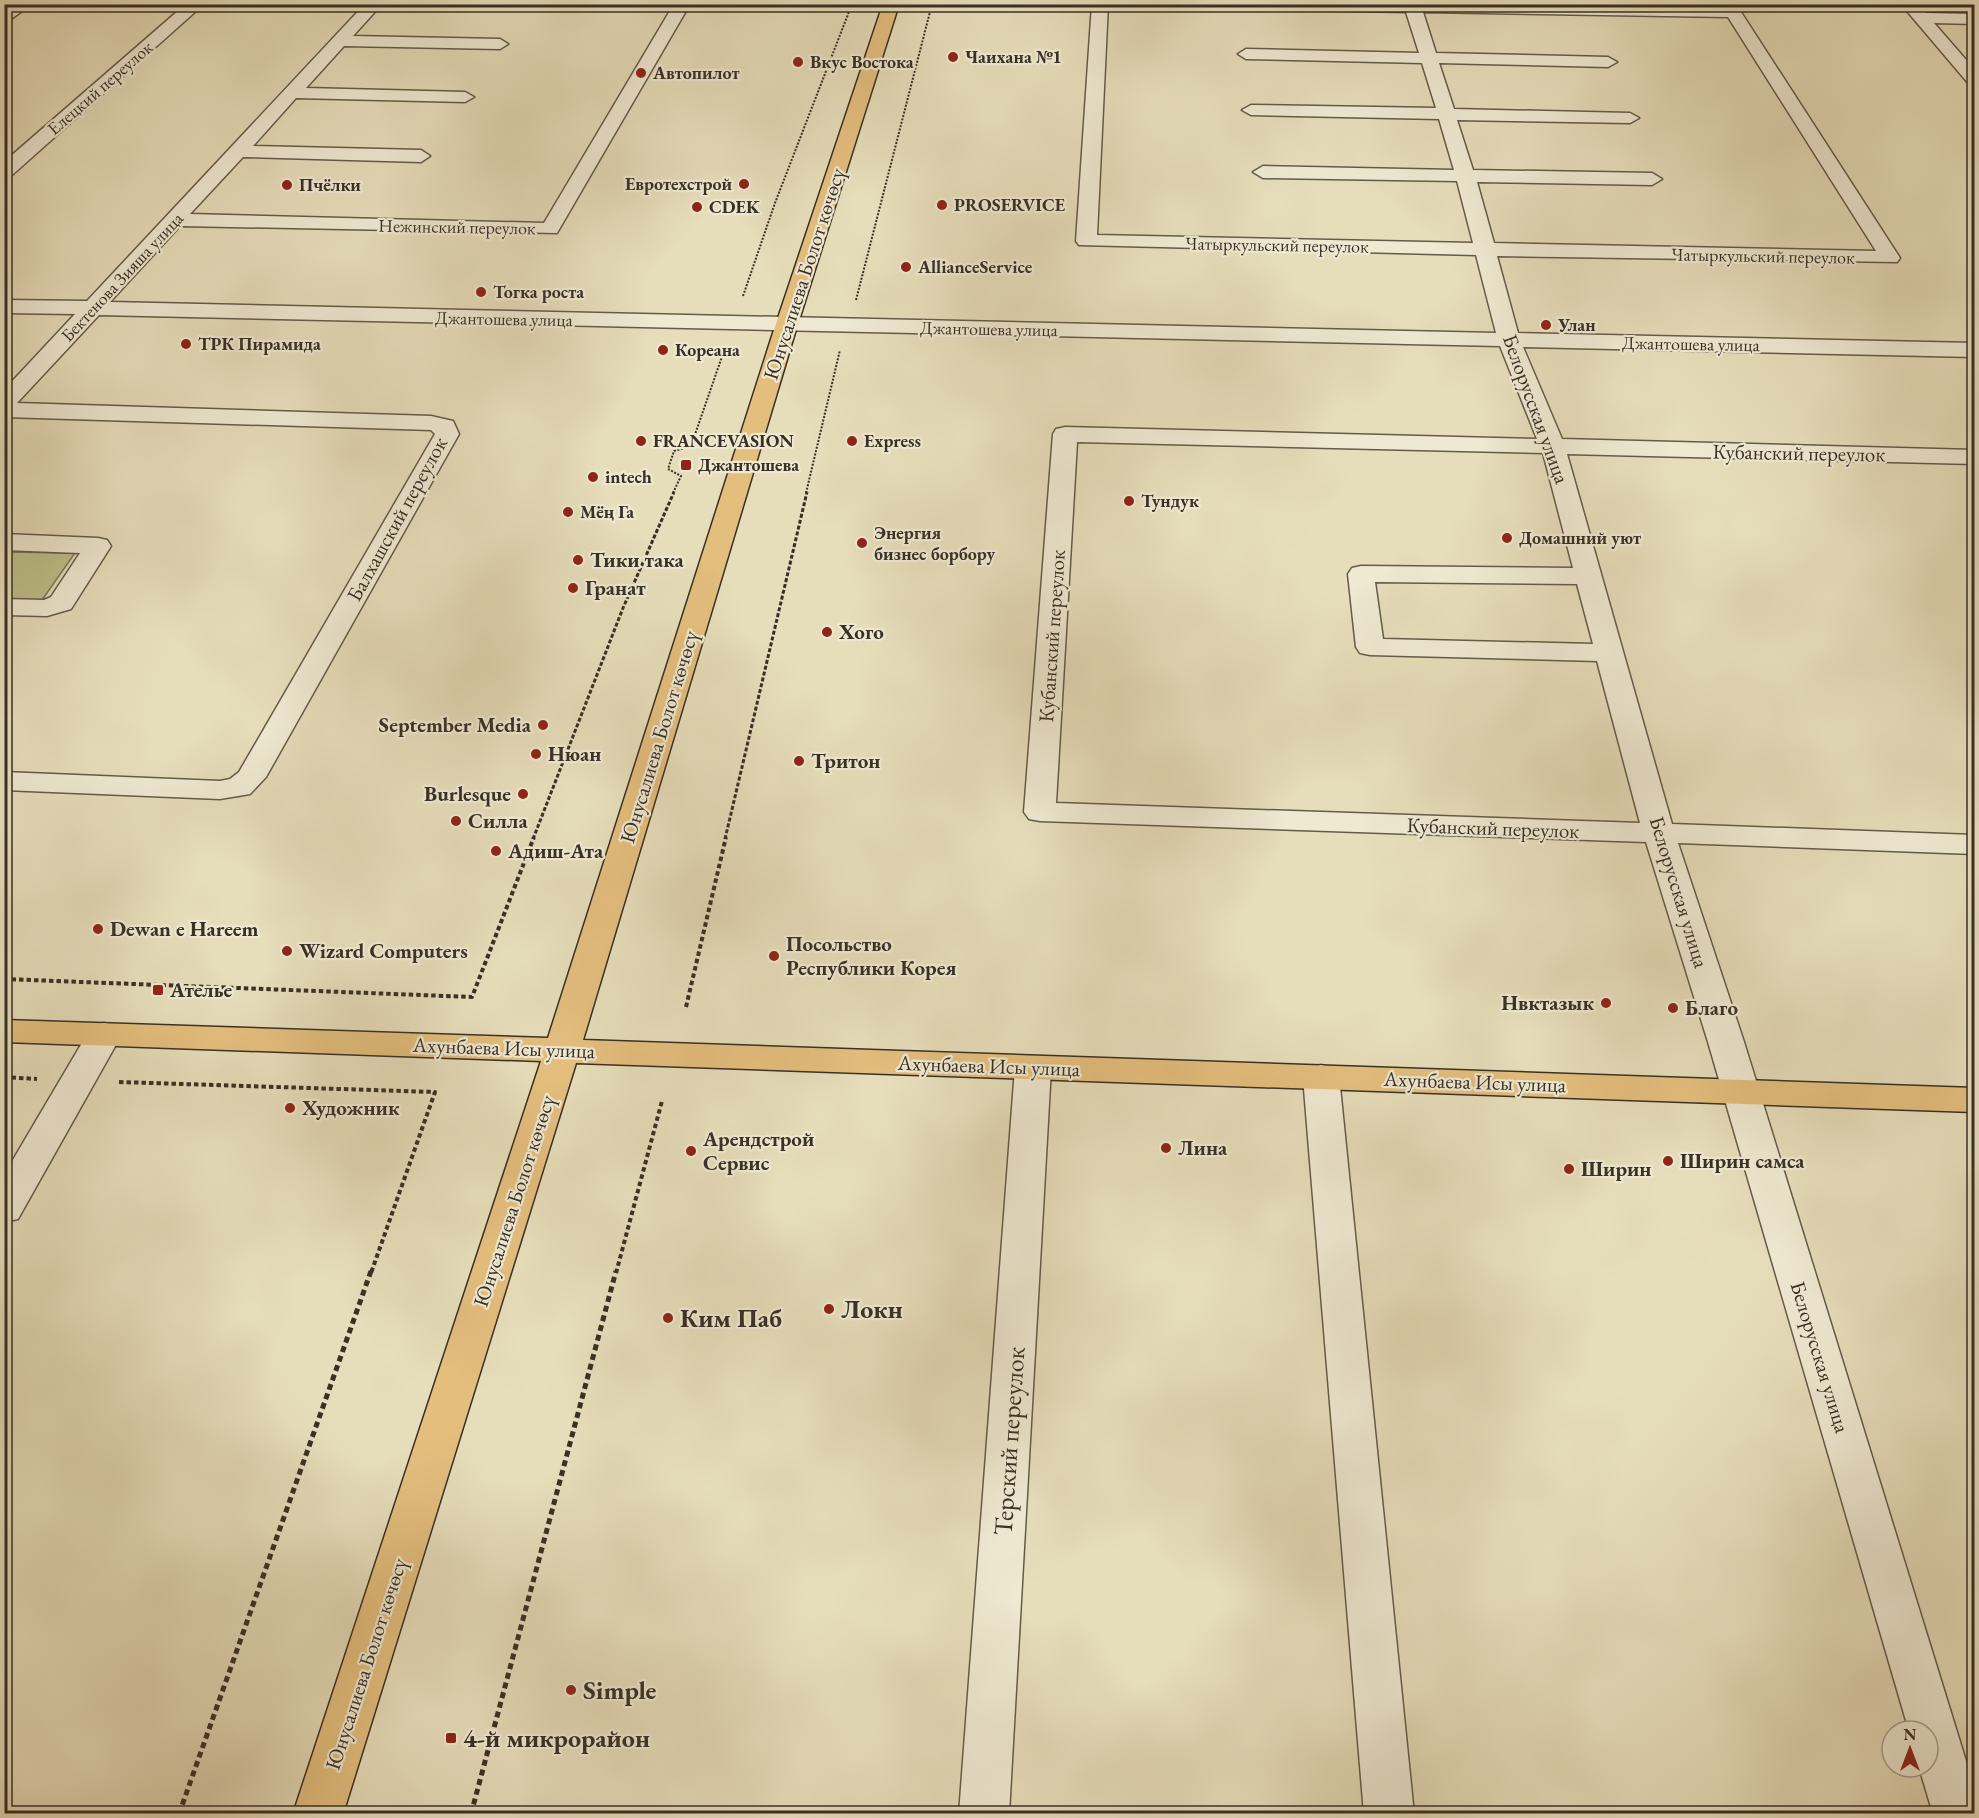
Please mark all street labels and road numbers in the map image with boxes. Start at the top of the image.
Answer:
street label: Елецкий переулок [42,35,157,140]
street label: Юнусалиева Болот көчөсү [756,164,851,383]
street label: Бектенова Зияша улица [55,206,188,346]
street label: Нежинский переулок [378,214,536,239]
street label: Чатыркульский переулок [1185,231,1369,258]
street label: Чатыркульский переулок [1671,242,1855,269]
street label: Джантошева улица [435,306,574,331]
street label: Джантошева улица [920,316,1059,341]
street label: Белорусская улица [1497,330,1576,488]
street label: Джантошева улица [1622,331,1761,356]
street label: Балхашский переулок [340,432,453,606]
street label: Кубанский переулок [1712,437,1886,468]
street label: Кубанский переулок [1032,549,1071,723]
street label: Юнусалиева Болот көчөсү [613,626,704,847]
street label: Кубанский переулок [1406,811,1580,844]
street label: Белорусская улица [1644,813,1716,972]
street label: Ахунбаева Исы улица [411,1031,596,1064]
street label: Ахунбаева Исы улица [896,1049,1081,1082]
street label: Ахунбаева Исы улица [1382,1065,1567,1098]
street label: Юнусалиева Болот көчөсү [466,1091,561,1310]
street label: Белорусская улица [1785,1278,1857,1437]
street label: Терский переулок [985,1345,1033,1536]
street label: Юнусалиева Болот көчөсү [318,1554,413,1773]

